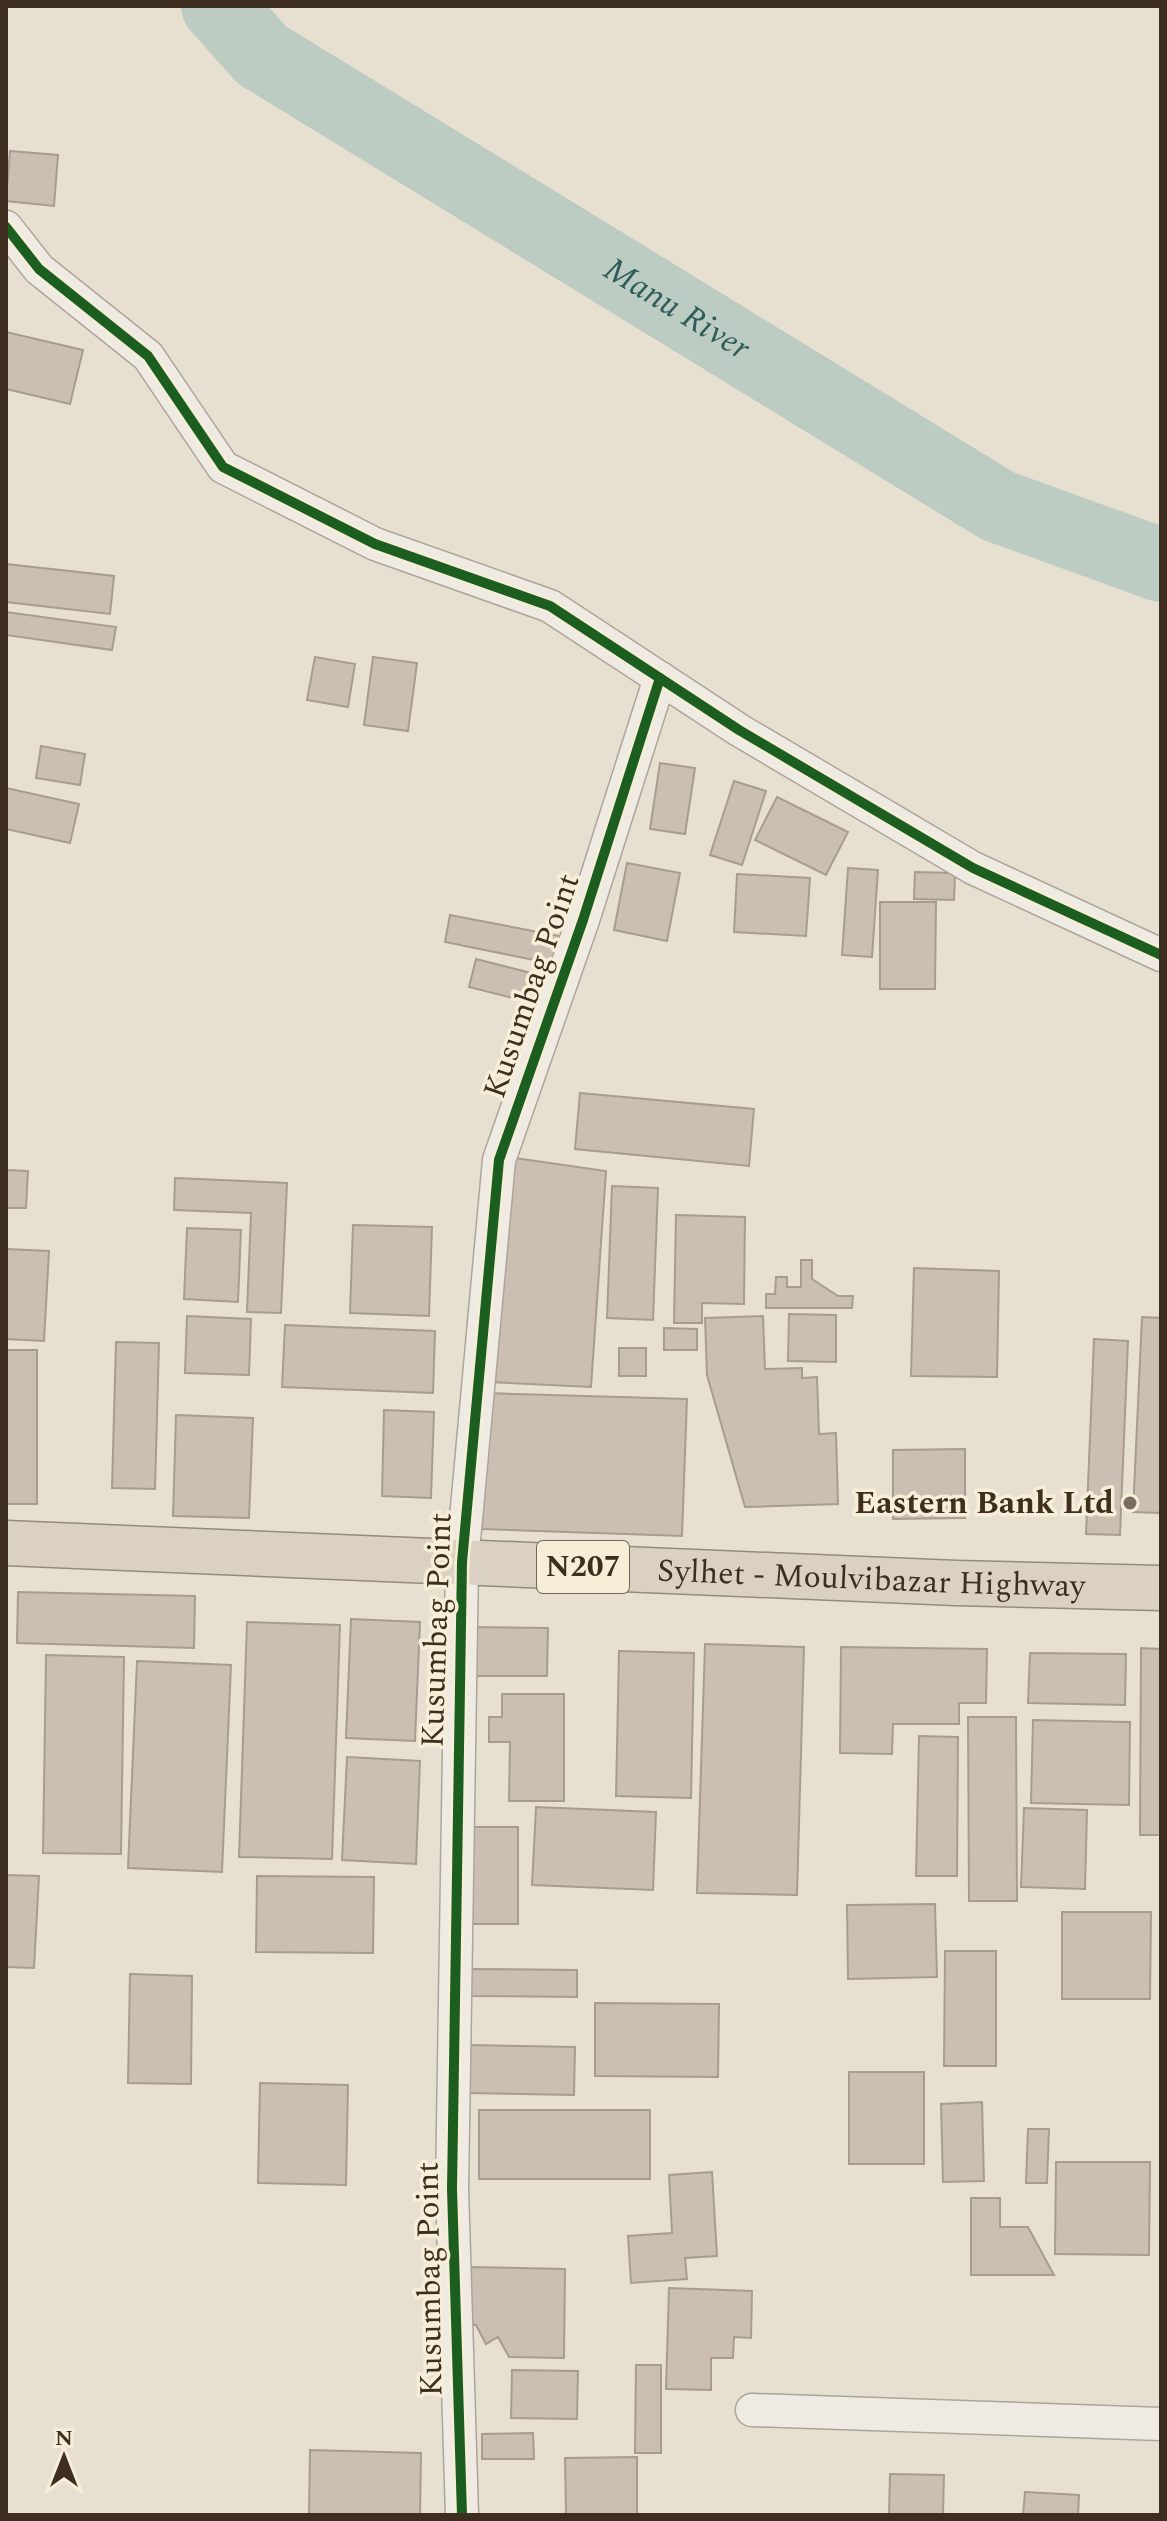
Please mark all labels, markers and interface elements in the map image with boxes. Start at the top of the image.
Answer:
water label: Manu River [593,244,760,374]
street label: Kusumbag Point [471,867,593,1105]
place label: Eastern Bank Ltd [854,1479,1114,1528]
marker: Eastern Bank Ltd [1121,1494,1139,1512]
street label: Kusumbag Point [408,1512,466,1748]
road number: N207 [537,1541,629,1593]
street label: Sylhet - Moulvibazar Highway [656,1546,1088,1611]
street label: Kusumbag Point [403,2161,457,2397]
north arrow [24,2417,104,2497]
text: N [55,2422,73,2455]

